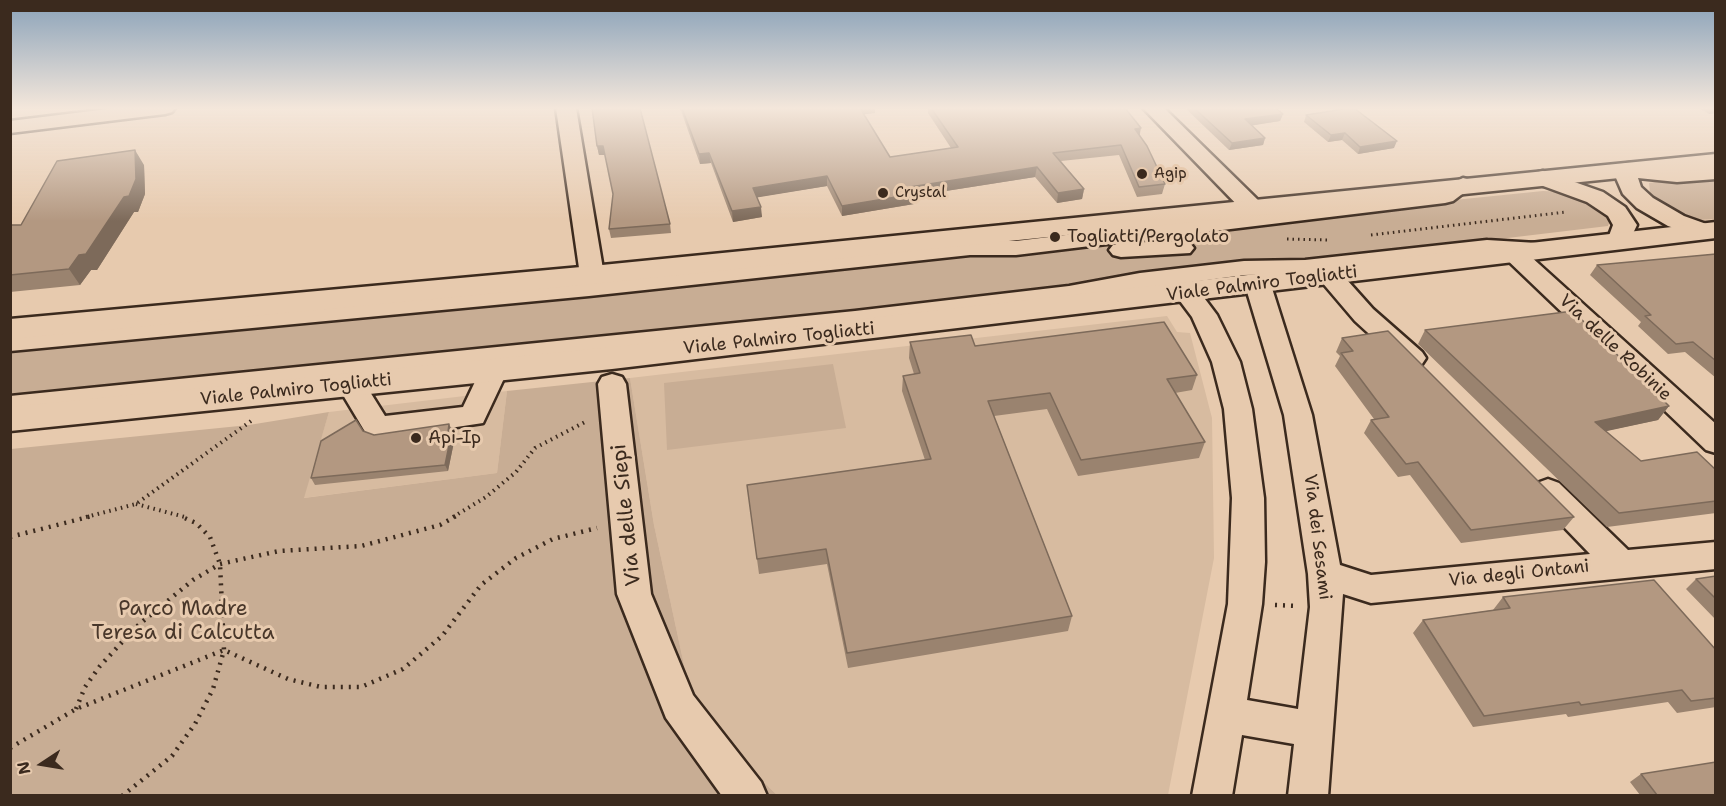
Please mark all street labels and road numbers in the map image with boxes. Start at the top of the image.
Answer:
street label: Viale Palmiro Togliatti [1165,262,1359,306]
street label: Via delle Robinie [1554,290,1676,406]
street label: Viale Palmiro Togliatti [682,318,876,360]
street label: Viale Palmiro Togliatti [199,369,393,411]
street label: Via delle Siepi [607,443,647,587]
street label: Via dei Sesami [1299,473,1335,601]
street label: Via degli Ontani [1448,556,1590,592]

